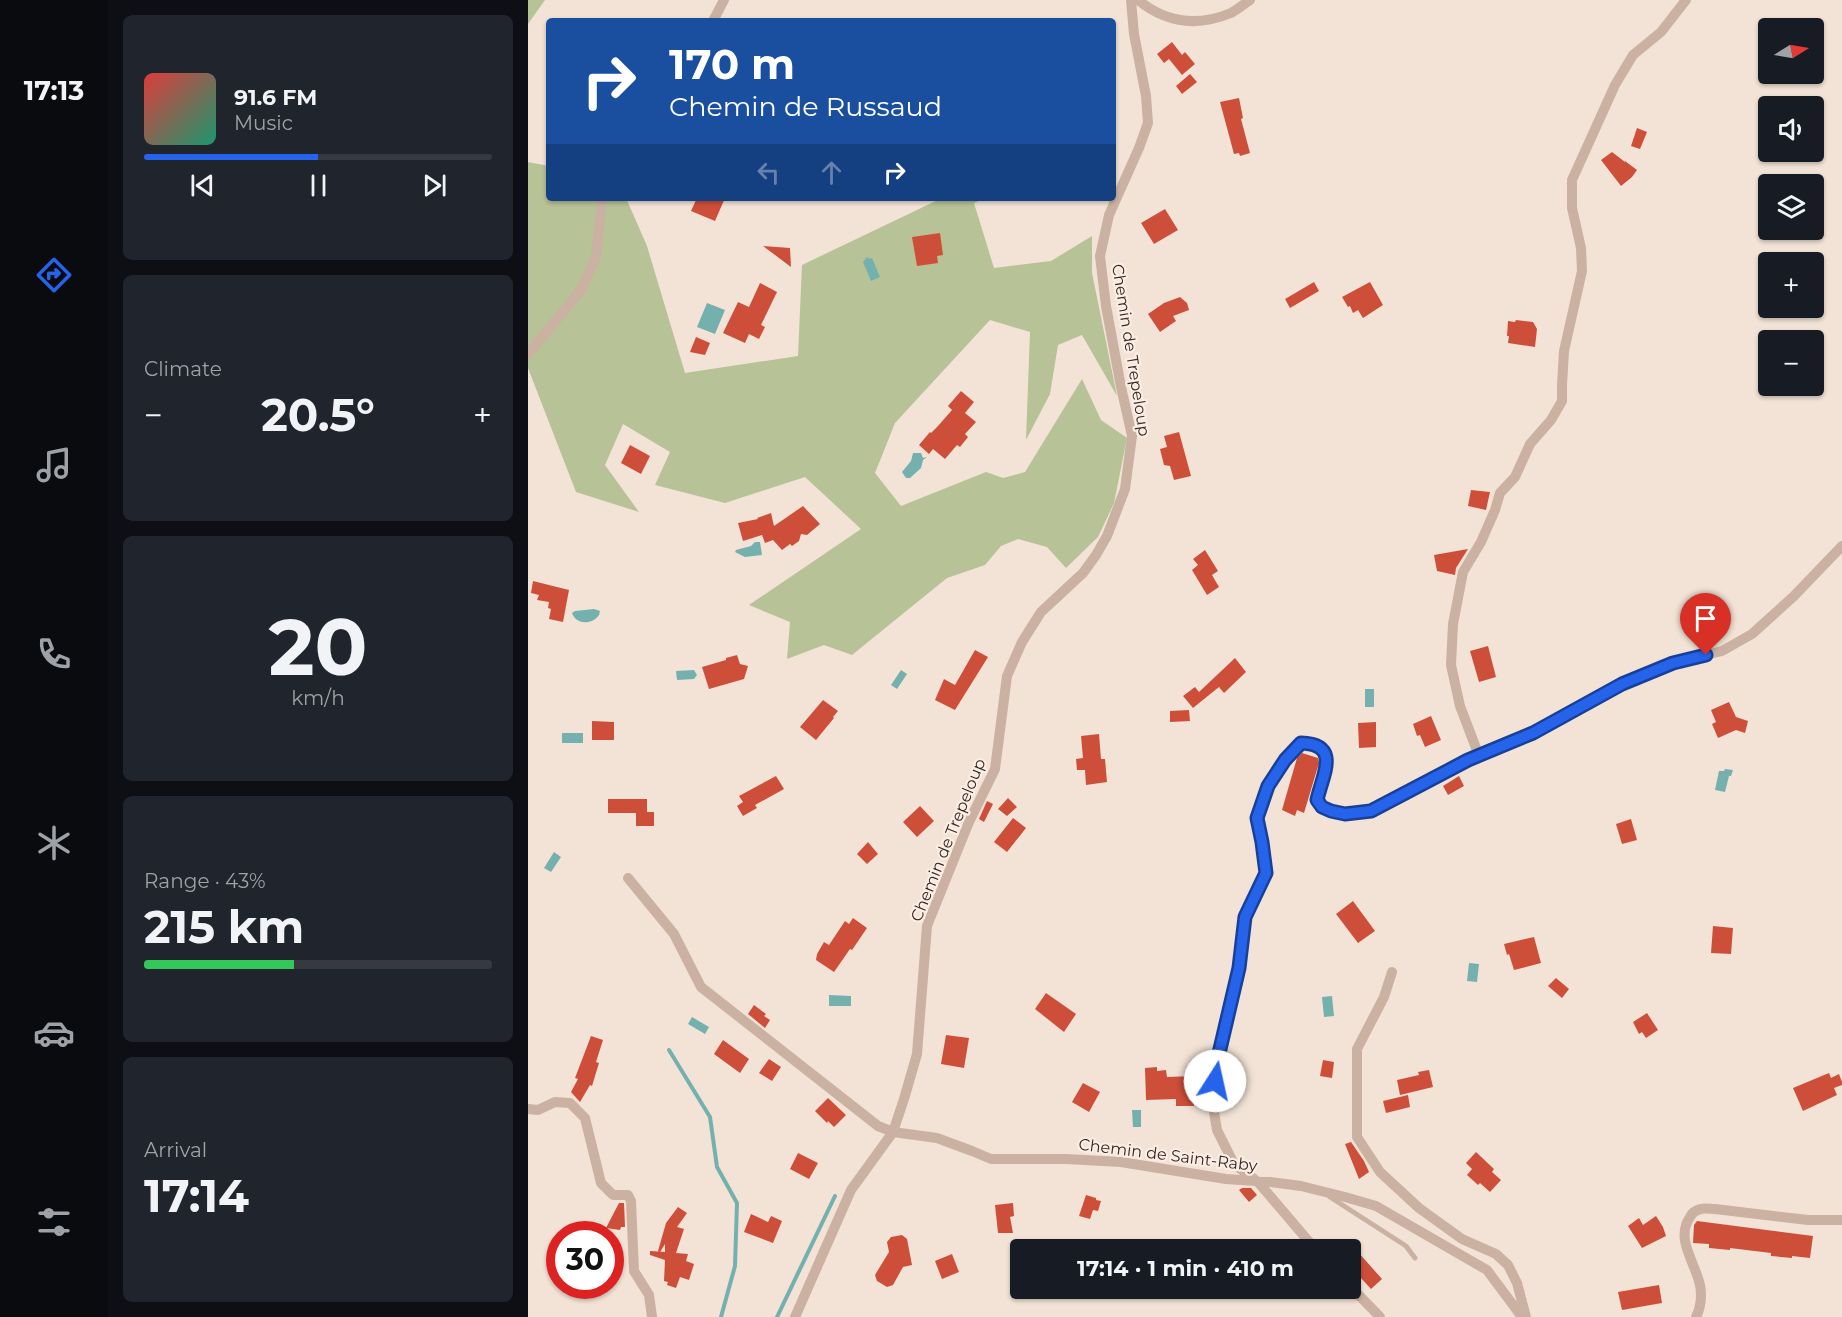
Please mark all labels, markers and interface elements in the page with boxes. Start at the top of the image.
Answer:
north arrow [1758,18,1824,84]
map controls [1758,18,1824,396]
text: 170 m [669,38,795,90]
icon: right [570,42,648,120]
text: 17:13 [24,74,84,107]
text: 91.6 FM [234,84,317,111]
text: Chemin de Russaud [669,90,942,123]
button: sound [1758,96,1824,162]
text: Music [234,111,293,135]
icon: left [752,156,785,189]
icon: ahead [815,156,848,189]
icon: right [878,156,911,189]
icon: previous [186,169,219,202]
icon: pause [302,169,335,202]
icon: next [418,169,451,202]
button: layers [1758,174,1824,240]
button: + [1758,252,1824,318]
icon: directions [33,254,75,296]
street label: Chemin de Trepeloup [1108,263,1154,438]
button: − [1758,330,1824,396]
text: Climate [144,357,222,381]
text: 20.5° [261,387,375,442]
text: − [144,395,163,435]
text: + [473,395,492,435]
icon: music [33,444,75,486]
pin [1680,593,1731,655]
text: 20 [269,599,367,695]
icon: arrive [1689,602,1722,635]
icon: phone [33,633,75,675]
text: km/h [291,686,345,710]
street label: Chemin de Trepeloup [907,756,989,924]
icon: climate [33,822,75,864]
text: Range · 43% [144,869,266,893]
text: 215 km [144,899,304,954]
icon: car [33,1012,75,1054]
position arrow [1183,1049,1247,1113]
street label: Chemin de Saint-Raby [1078,1135,1259,1175]
text: Arrival [144,1138,207,1162]
text: 17:14 [144,1168,249,1223]
icon: filters [33,1201,75,1243]
speed limit sign: 30 [546,1221,624,1299]
text: 17:14 · 1 min · 410 m [1077,1255,1294,1282]

